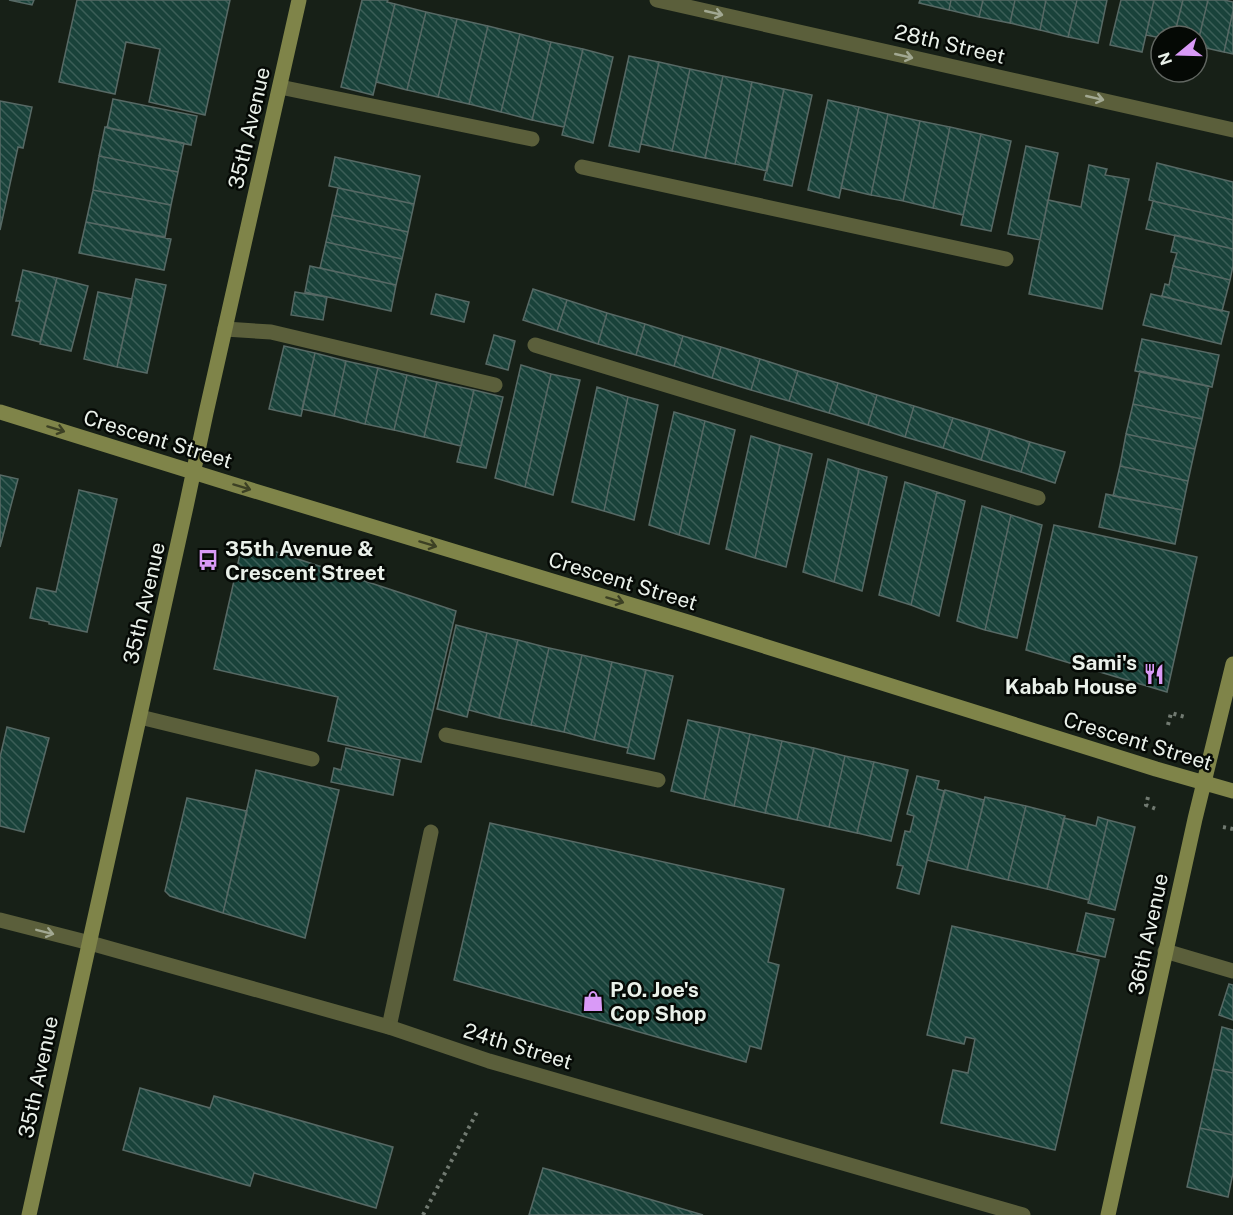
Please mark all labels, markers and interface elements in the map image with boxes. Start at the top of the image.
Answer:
one-way arrow [704,8,723,19]
street label: 28th Street [892,19,1008,69]
north arrow [1149,24,1209,84]
one-way arrow [895,50,914,62]
text: N [1154,50,1176,68]
street label: 35th Avenue [223,65,275,191]
one-way arrow [1085,93,1104,105]
street label: Crescent Street [80,404,236,474]
one-way arrow [46,424,65,435]
one-way arrow [232,482,251,493]
place label: 35th Avenue & Crescent Street [225,536,385,585]
one-way arrow [419,539,438,550]
street label: 35th Avenue [118,540,170,666]
street label: Crescent Street [545,546,701,616]
bus stop icon: 35th Avenue & Crescent Street [196,548,220,572]
one-way arrow [605,595,624,606]
place label: Sami's Kabab House [1005,650,1137,699]
restaurant icon: Sami's Kabab House [1142,662,1166,686]
street label: Crescent Street [1060,706,1216,776]
street label: 36th Avenue [1123,871,1173,997]
one-way arrow [35,926,54,938]
place label: P.O. Joe's Cop Shop [610,977,706,1026]
shop icon: P.O. Joe's Cop Shop [581,989,605,1013]
street label: 35th Avenue [13,1014,63,1140]
street label: 24th Street [461,1018,575,1074]

